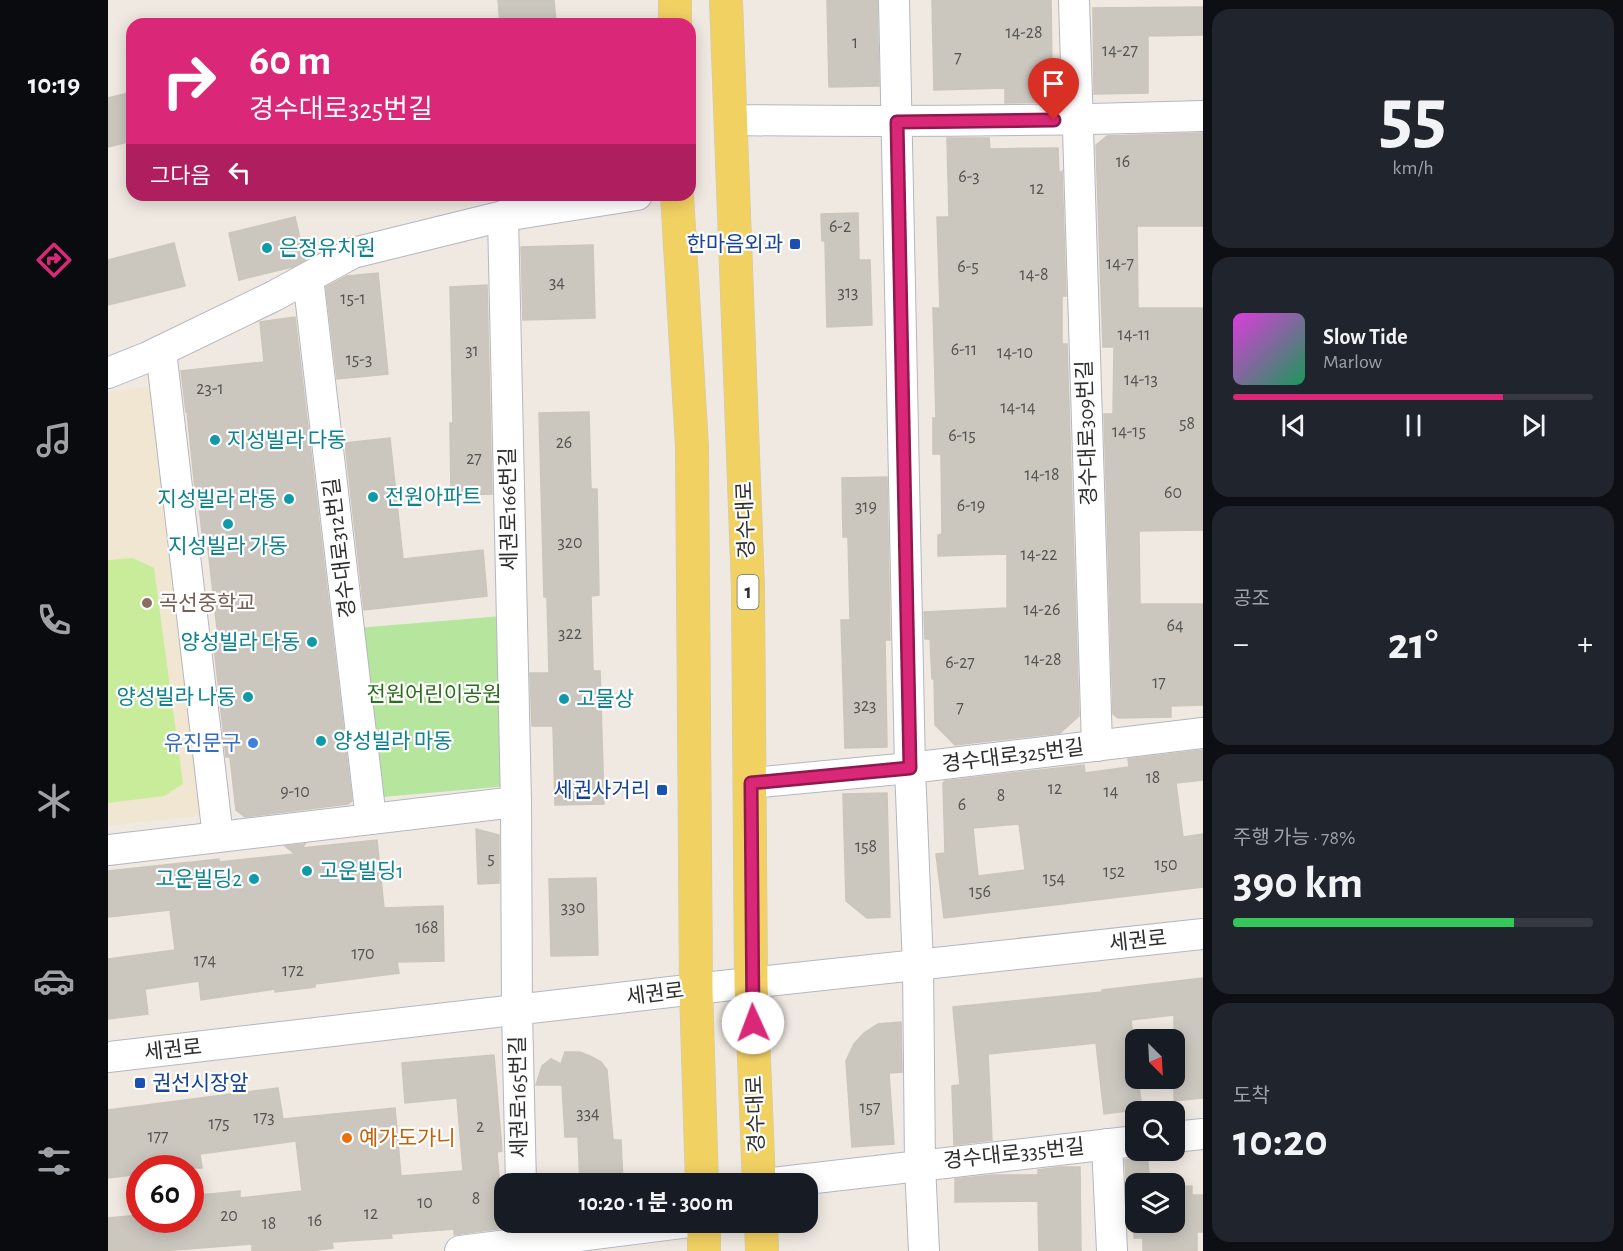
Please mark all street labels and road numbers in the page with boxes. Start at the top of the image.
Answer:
street label: 경수대로309번길 [1073,360,1100,506]
street label: 세권로166번길 [496,447,521,571]
street label: 경수대로312번길 [320,477,359,620]
street label: 경수대로 [733,481,758,559]
road number: 1 [738,575,758,609]
street label: 경수대로325번길 [941,736,1085,775]
street label: 세권로 [1108,927,1168,954]
street label: 세권로 [625,979,685,1008]
street label: 세권로 [143,1036,203,1063]
street label: 세권로165번길 [506,1036,531,1158]
street label: 경수대로 [743,1075,768,1153]
street label: 경수대로335번길 [942,1135,1086,1172]

